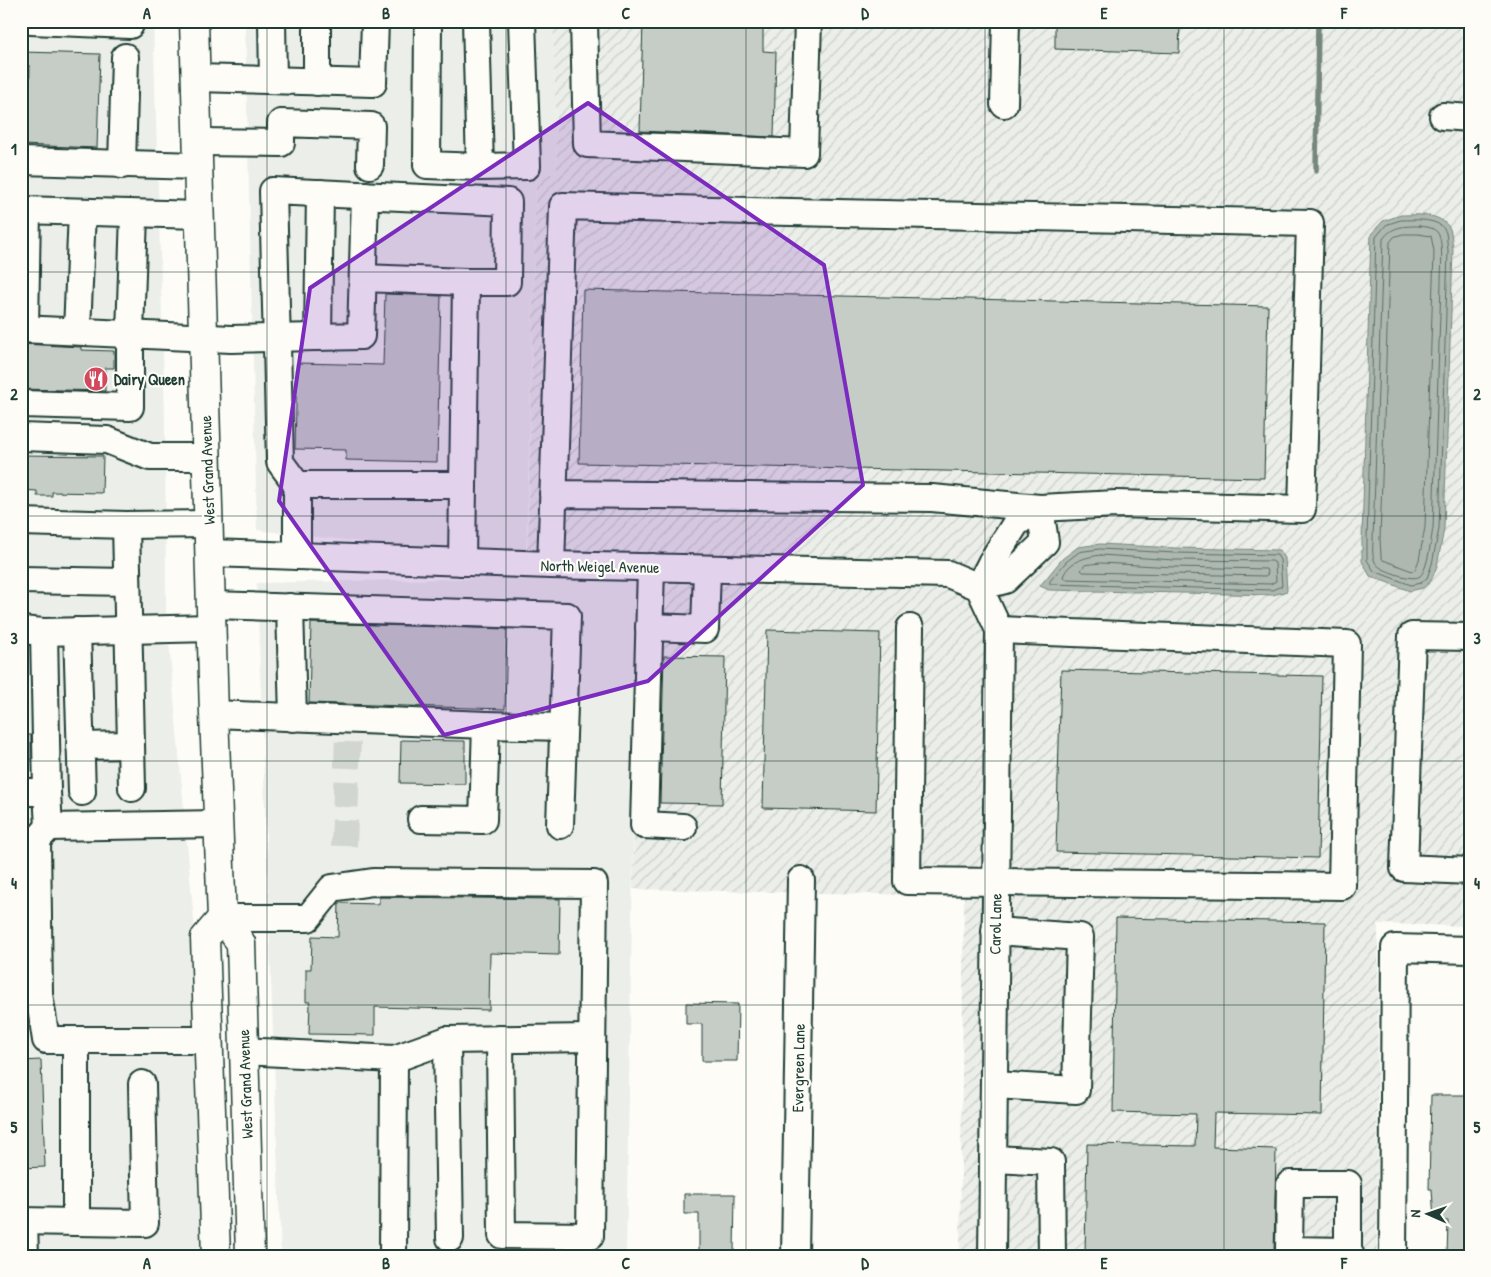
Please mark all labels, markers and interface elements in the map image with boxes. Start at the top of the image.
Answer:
text: A [143,2,151,24]
text: B [382,2,390,24]
text: C [622,2,631,24]
text: D [861,2,869,24]
text: E [1100,2,1108,24]
text: F [1340,2,1348,24]
text: 1 [11,138,17,160]
text: 1 [1474,138,1480,160]
restaurant icon: Dairy Queen [83,366,109,392]
place label: Dairy Queen [114,368,185,391]
text: 2 [10,383,18,405]
text: 2 [1473,383,1481,405]
street label: West Grand Avenue [194,414,220,525]
street label: North Weigel Avenue [540,554,660,578]
text: 3 [10,627,18,649]
text: 3 [1473,627,1481,649]
text: 4 [11,872,17,894]
text: 4 [1474,872,1480,894]
street label: Carol Lane [983,892,1007,955]
street label: Evergreen Lane [786,1023,810,1113]
street label: West Grand Avenue [232,1028,258,1139]
text: 5 [11,1116,18,1138]
text: 5 [1474,1116,1481,1138]
north arrow [1404,1190,1454,1240]
text: N [1405,1209,1424,1218]
text: A [143,1252,151,1274]
text: B [382,1252,390,1274]
text: C [622,1252,631,1274]
text: D [861,1252,869,1274]
text: E [1100,1252,1108,1274]
text: F [1340,1252,1348,1274]

